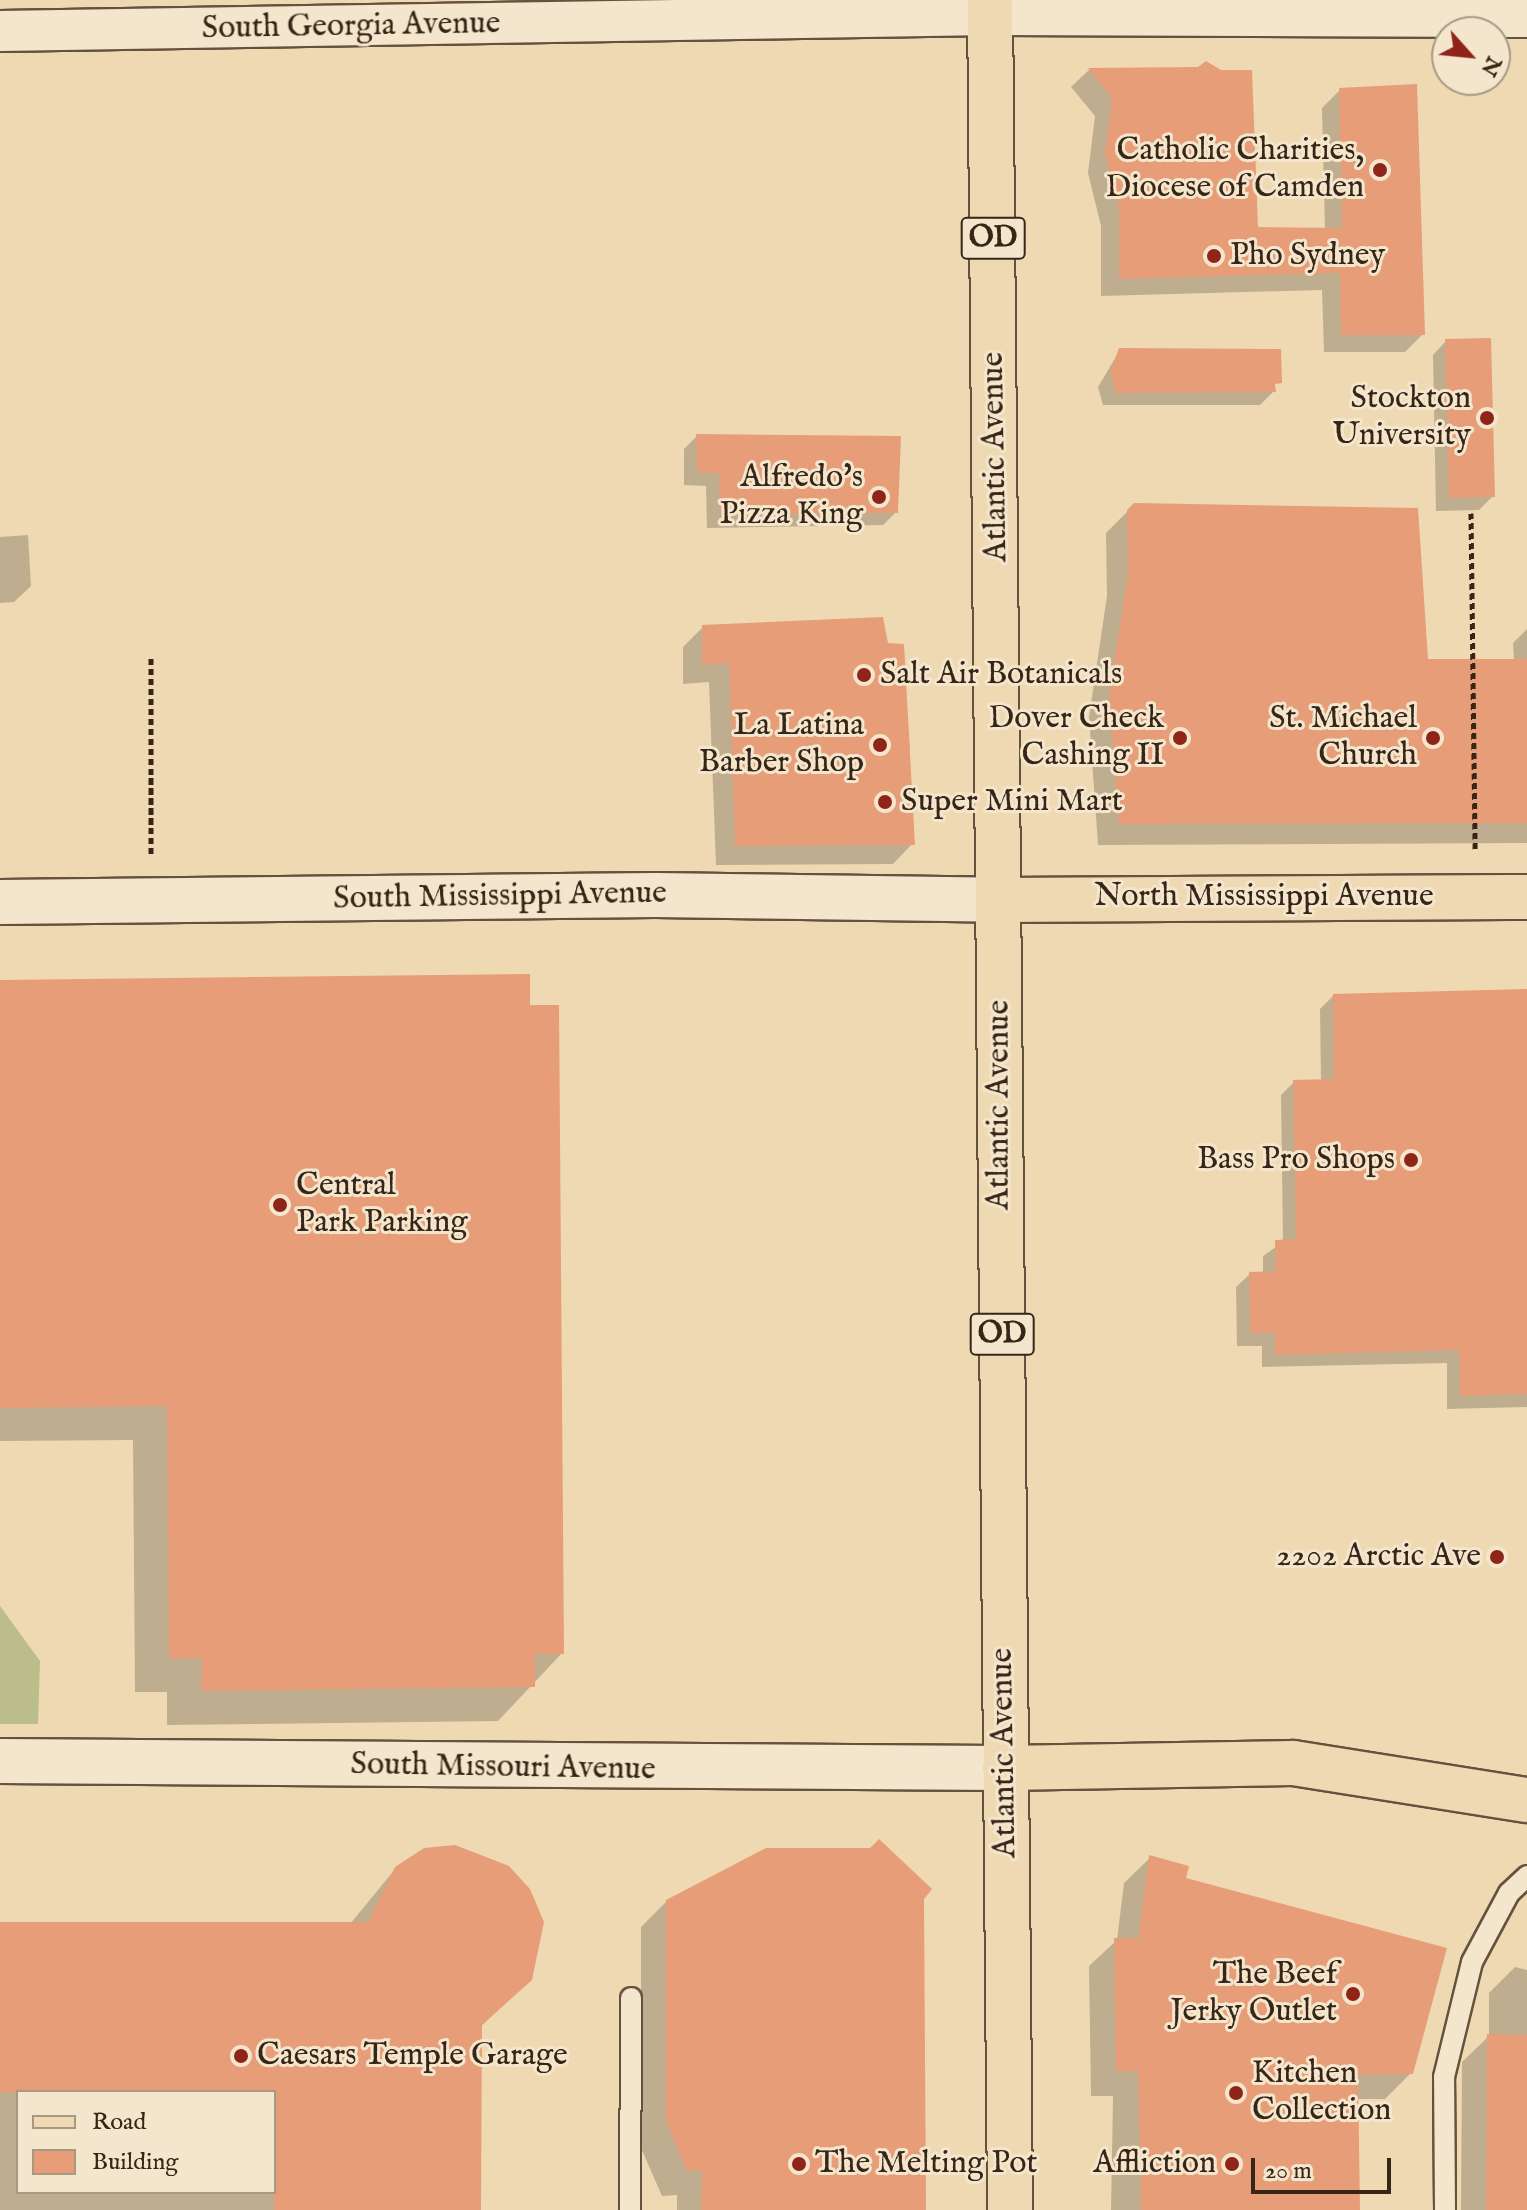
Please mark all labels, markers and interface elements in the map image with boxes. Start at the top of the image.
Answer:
street label: South Georgia Avenue [201,5,501,49]
north arrow [1431,16,1511,96]
text: N [1474,51,1507,81]
place label: Catholic Charities, Diocese of Camden [1105,133,1364,208]
marker: Catholic Charities, Diocese of Camden [1371,161,1389,179]
road number: OD [959,212,1027,264]
place label: Pho Sydney [1230,237,1385,275]
marker: Pho Sydney [1205,247,1223,265]
street label: Atlantic Avenue [975,352,1017,562]
place label: Stockton University [1332,381,1471,456]
marker: Stockton University [1478,409,1496,427]
place label: Alfredo's Pizza King [719,460,863,535]
marker: Alfredo's Pizza King [870,488,888,506]
place label: Salt Air Botanicals [880,656,1122,694]
marker: Salt Air Botanicals [855,666,873,684]
place label: Dover Check Cashing II [989,701,1164,776]
place label: St. Michael Church [1269,701,1417,776]
place label: La Latina Barber Shop [699,708,864,783]
marker: Dover Check Cashing II [1171,729,1189,747]
marker: St. Michael Church [1424,729,1442,747]
marker: La Latina Barber Shop [871,736,889,754]
place label: Super Mini Mart [901,783,1123,821]
marker: Super Mini Mart [876,793,894,811]
street label: South Mississippi Avenue [333,875,667,919]
street label: North Mississippi Avenue [1094,878,1434,916]
street label: Atlantic Avenue [981,1000,1019,1210]
place label: Bass Pro Shops [1197,1141,1395,1179]
marker: Bass Pro Shops [1402,1151,1420,1169]
place label: Central Park Parking [296,1168,468,1243]
marker: Central Park Parking [271,1196,289,1214]
road number: OD [968,1308,1036,1360]
place label: 2202 Arctic Ave [1276,1538,1481,1576]
marker: 2202 Arctic Ave [1488,1548,1506,1566]
street label: Atlantic Avenue [984,1648,1026,1858]
street label: South Missouri Avenue [350,1746,656,1790]
place label: The Beef Jerky Outlet [1170,1957,1337,2032]
marker: The Beef Jerky Outlet [1344,1985,1362,2003]
place label: Caesars Temple Garage [257,2037,568,2075]
marker: Caesars Temple Garage [232,2047,250,2065]
place label: Kitchen Collection [1252,2056,1391,2131]
marker: Kitchen Collection [1227,2084,1245,2102]
legend [16,2090,276,2194]
text: Road [92,2107,146,2138]
scale bar [1255,2142,1395,2192]
place label: The Melting Pot [815,2145,1037,2183]
place label: Affliction [1093,2145,1216,2183]
text: Building [92,2147,178,2178]
marker: The Melting Pot [790,2155,808,2173]
marker: Affliction [1223,2155,1241,2173]
text: 20 m [1265,2156,1312,2187]

